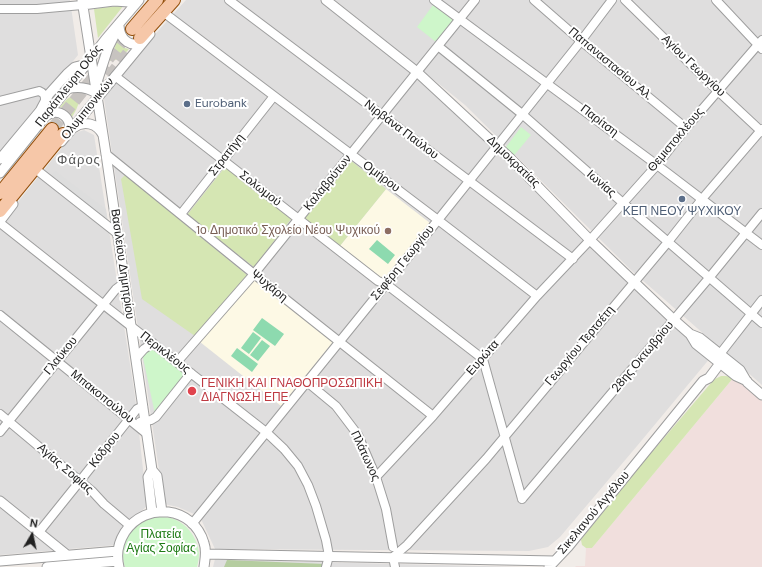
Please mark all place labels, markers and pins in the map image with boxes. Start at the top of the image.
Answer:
place label: Eurobank [195,97,247,111]
marker: Eurobank [182,99,192,109]
marker: ΚΕΠ ΝΕΟΥ ΨΥΧΙΚΟΥ [677,194,687,204]
place label: ΚΕΠ ΝΕΟΥ ΨΥΧΙΚΟΥ [623,205,741,219]
place label: 1ο Δημοτικό Σχολείο Νέου Ψυχικού [196,224,380,238]
marker: 1ο Δημοτικό Σχολείο Νέου Ψυχικού [383,226,393,236]
place label: ΓΕΝΙΚΗ ΚΑΙ ΓΝΑΘΟΠΡΟΣΩΠΙΚΗ ΔΙΑΓΝΩΣΗ ΕΠΕ [201,377,383,405]
marker: ΓΕΝΙΚΗ ΚΑΙ ΓΝΑΘΟΠΡΟΣΩΠΙΚΗ ΔΙΑΓΝΩΣΗ ΕΠΕ [186,385,198,397]

